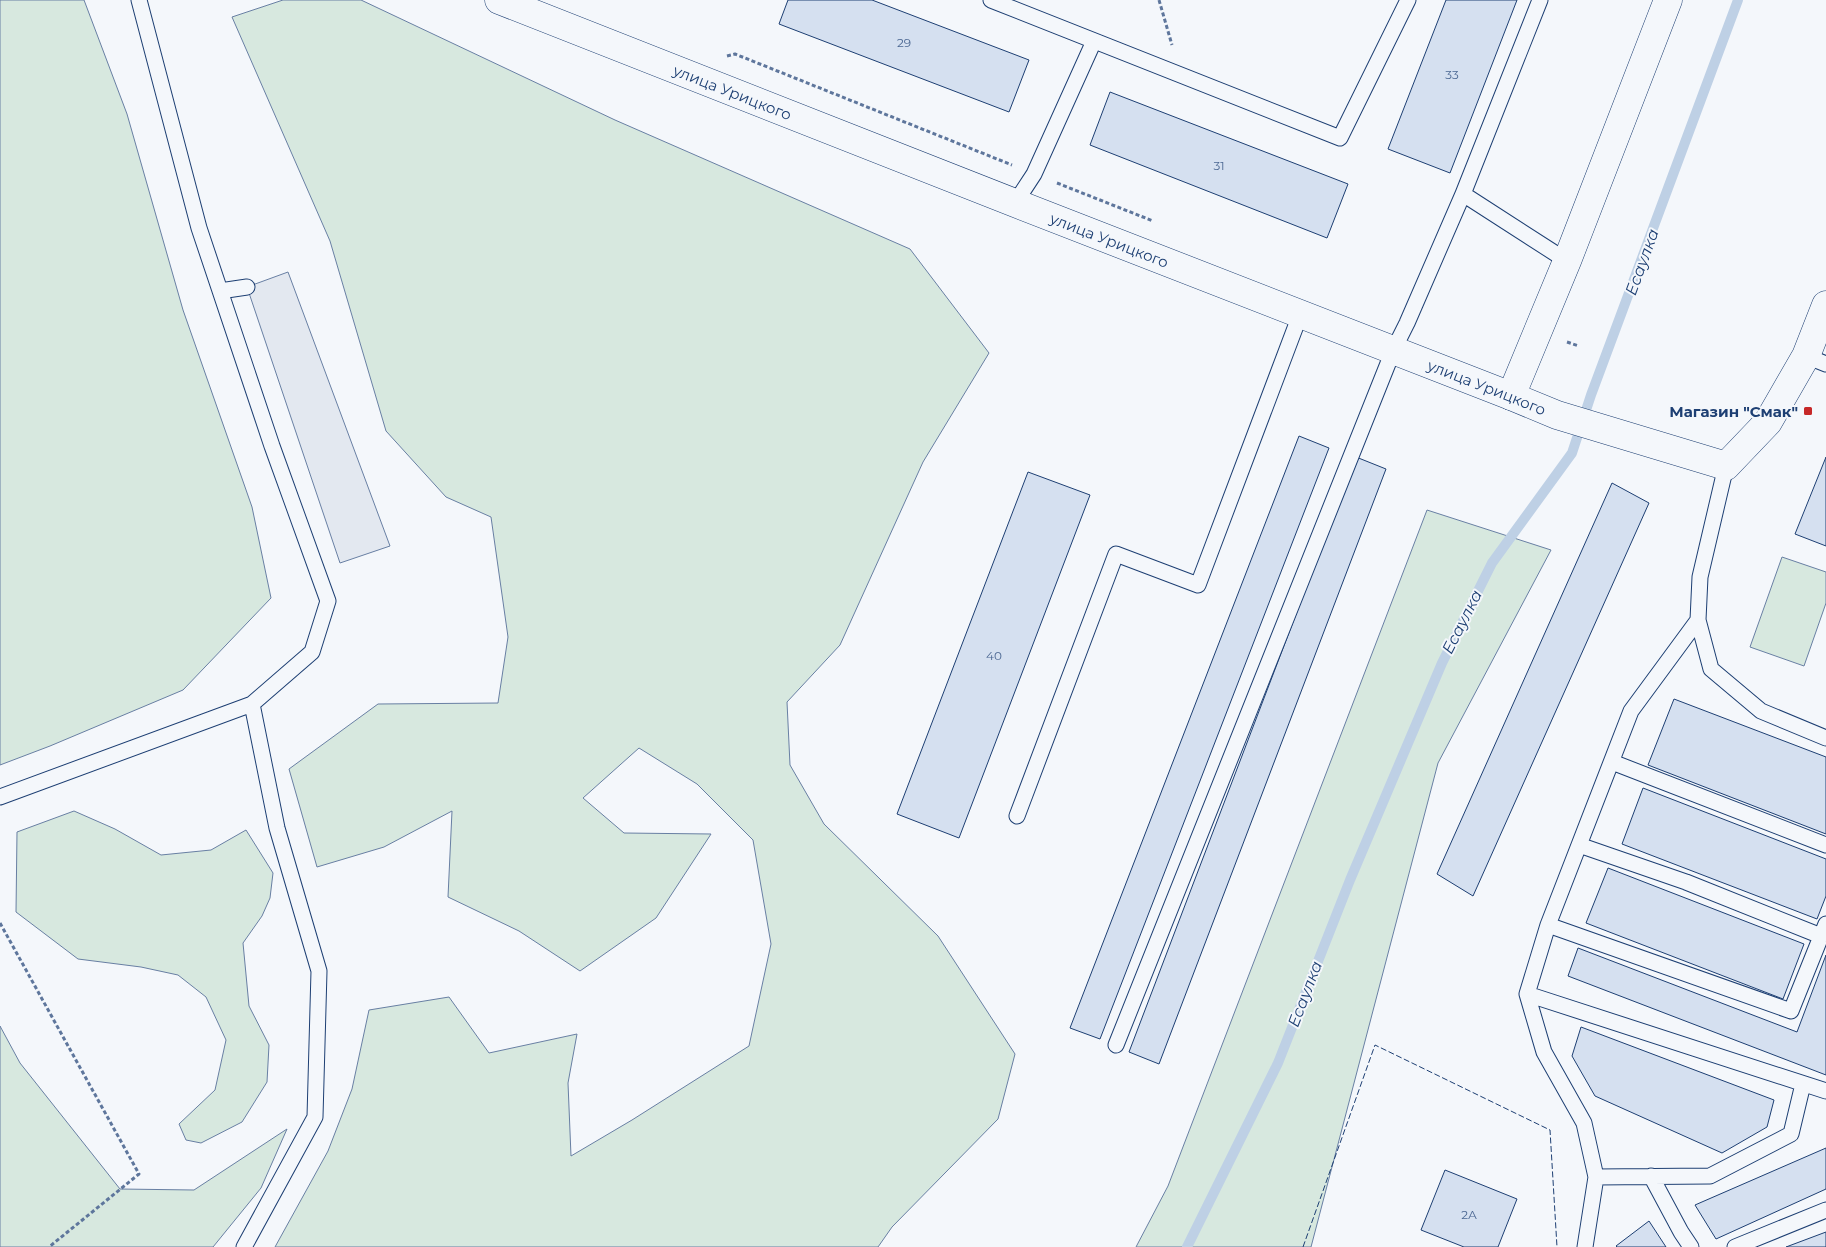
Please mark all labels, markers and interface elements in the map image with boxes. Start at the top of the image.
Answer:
house number: 29 [897,35,911,50]
street label: улица Урицкого [670,60,795,124]
house number: 33 [1445,67,1459,82]
house number: 31 [1213,158,1225,173]
street label: улица Урицкого [1047,208,1172,271]
water label: Есаулка [1621,226,1663,298]
street label: улица Урицкого [1424,355,1549,419]
place label: Магазин "Смак" [1669,402,1798,421]
marker: Магазин "Смак" [1802,405,1814,417]
water label: Есаулка [1438,587,1486,657]
house number: 40 [986,648,1002,663]
water label: Есаулка [1284,958,1326,1030]
house number: 2А [1461,1207,1477,1222]

